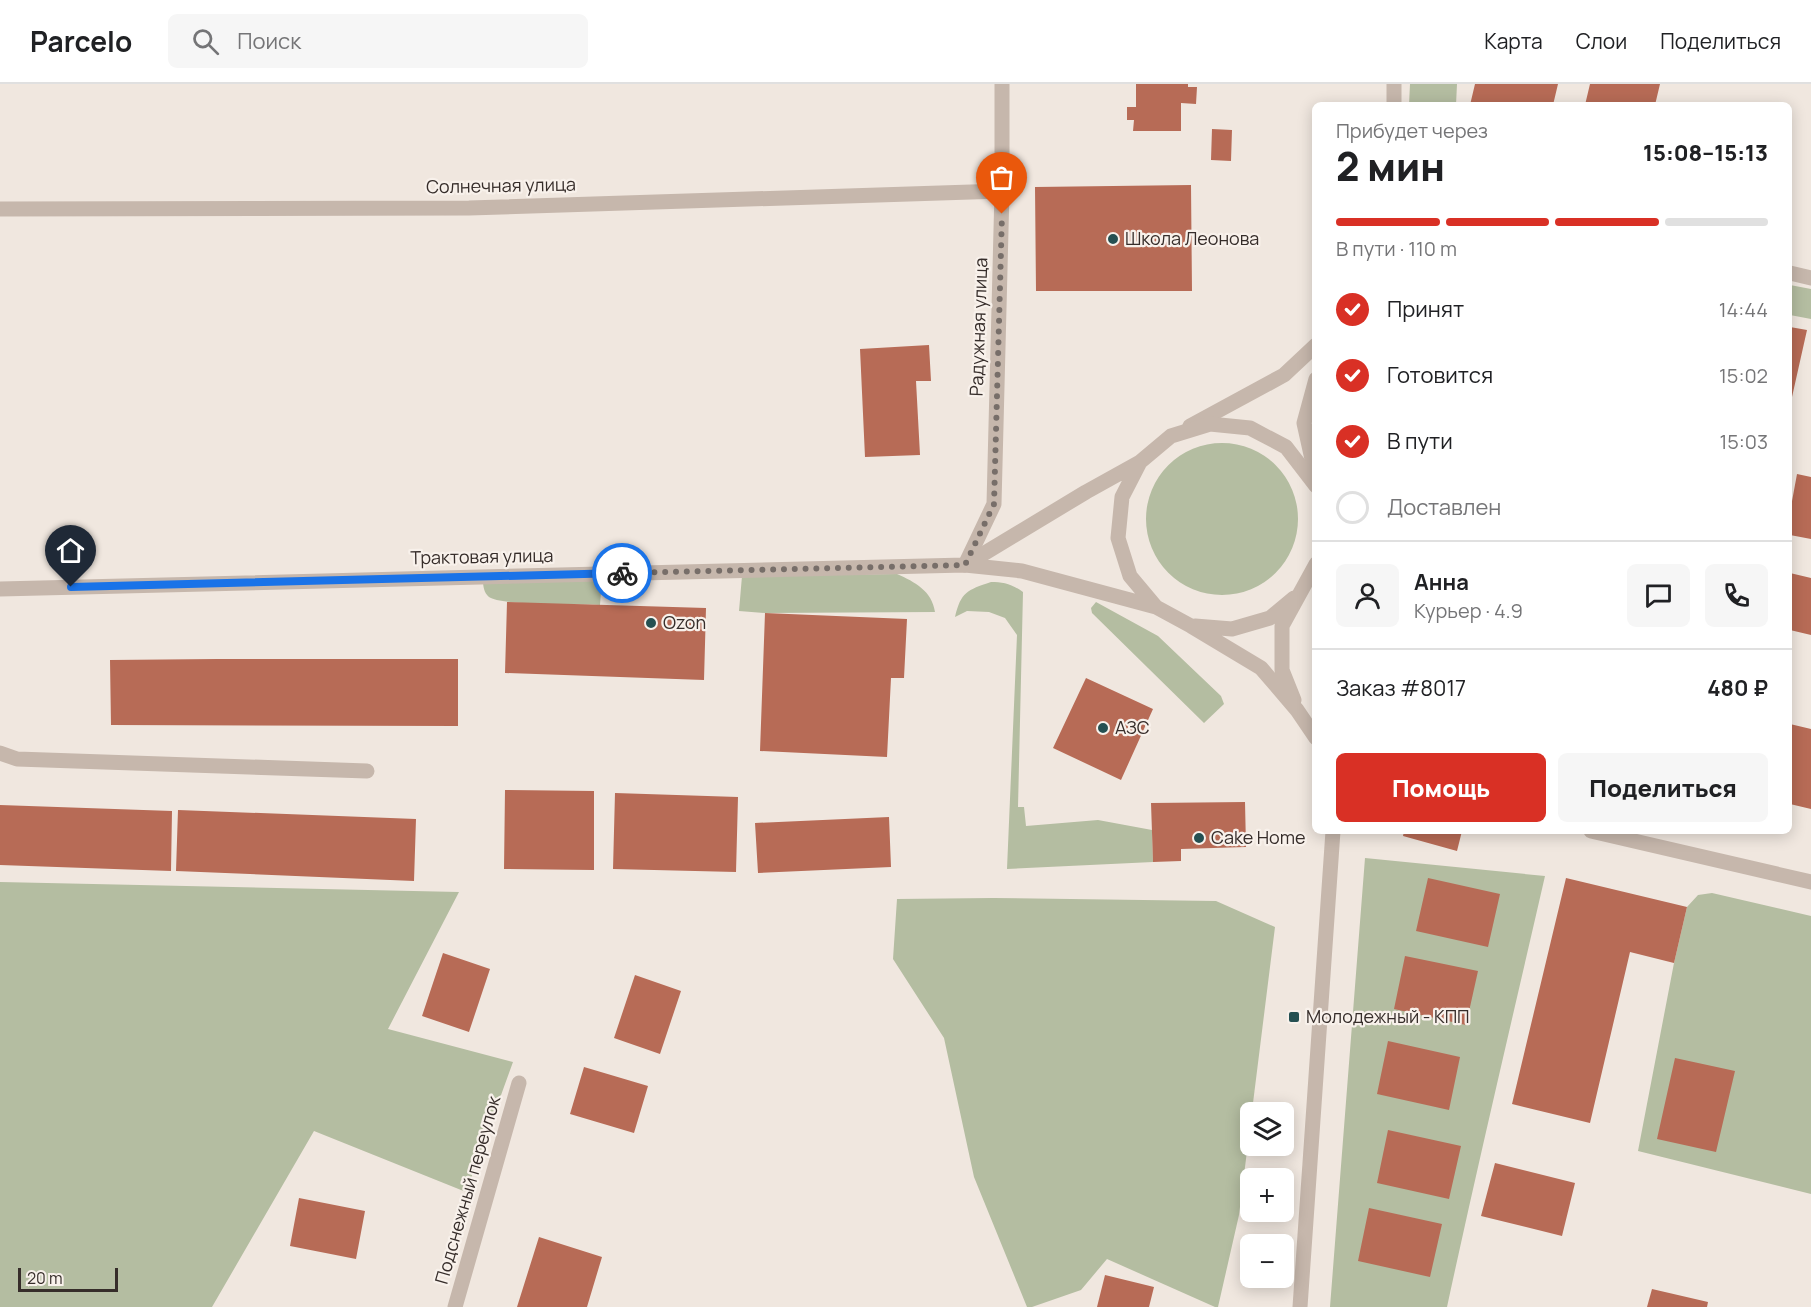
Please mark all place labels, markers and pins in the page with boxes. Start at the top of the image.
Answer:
pin [976,152,1027,214]
place label: Школа Леонова [1125,226,1259,250]
marker: Школа Леонова [1106,232,1120,246]
pin [45,525,96,587]
place label: Ozon [663,610,706,634]
marker: Ozon [644,616,658,630]
place label: АЗС [1115,715,1150,739]
marker: АЗС [1096,721,1110,735]
place label: Cake Home [1211,825,1305,849]
marker: Cake Home [1192,831,1206,845]
place label: Молодежный - КПП [1306,1004,1470,1028]
marker: Молодежный - КПП [1287,1010,1301,1024]

